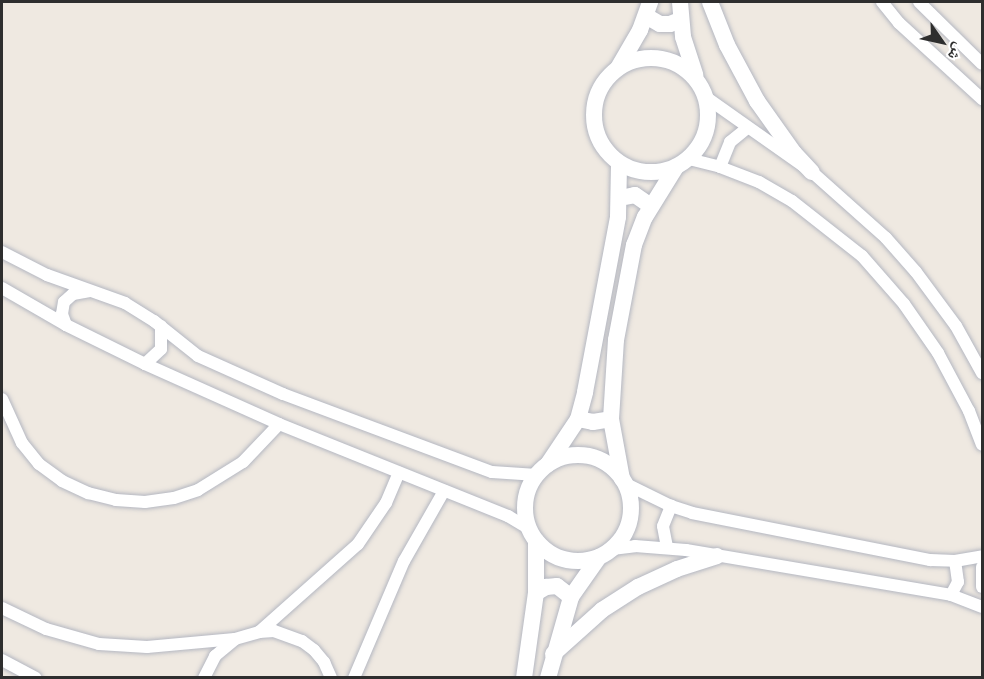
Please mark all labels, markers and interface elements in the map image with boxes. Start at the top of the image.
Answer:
north arrow [912,12,972,72]
text: ش [943,39,971,65]

